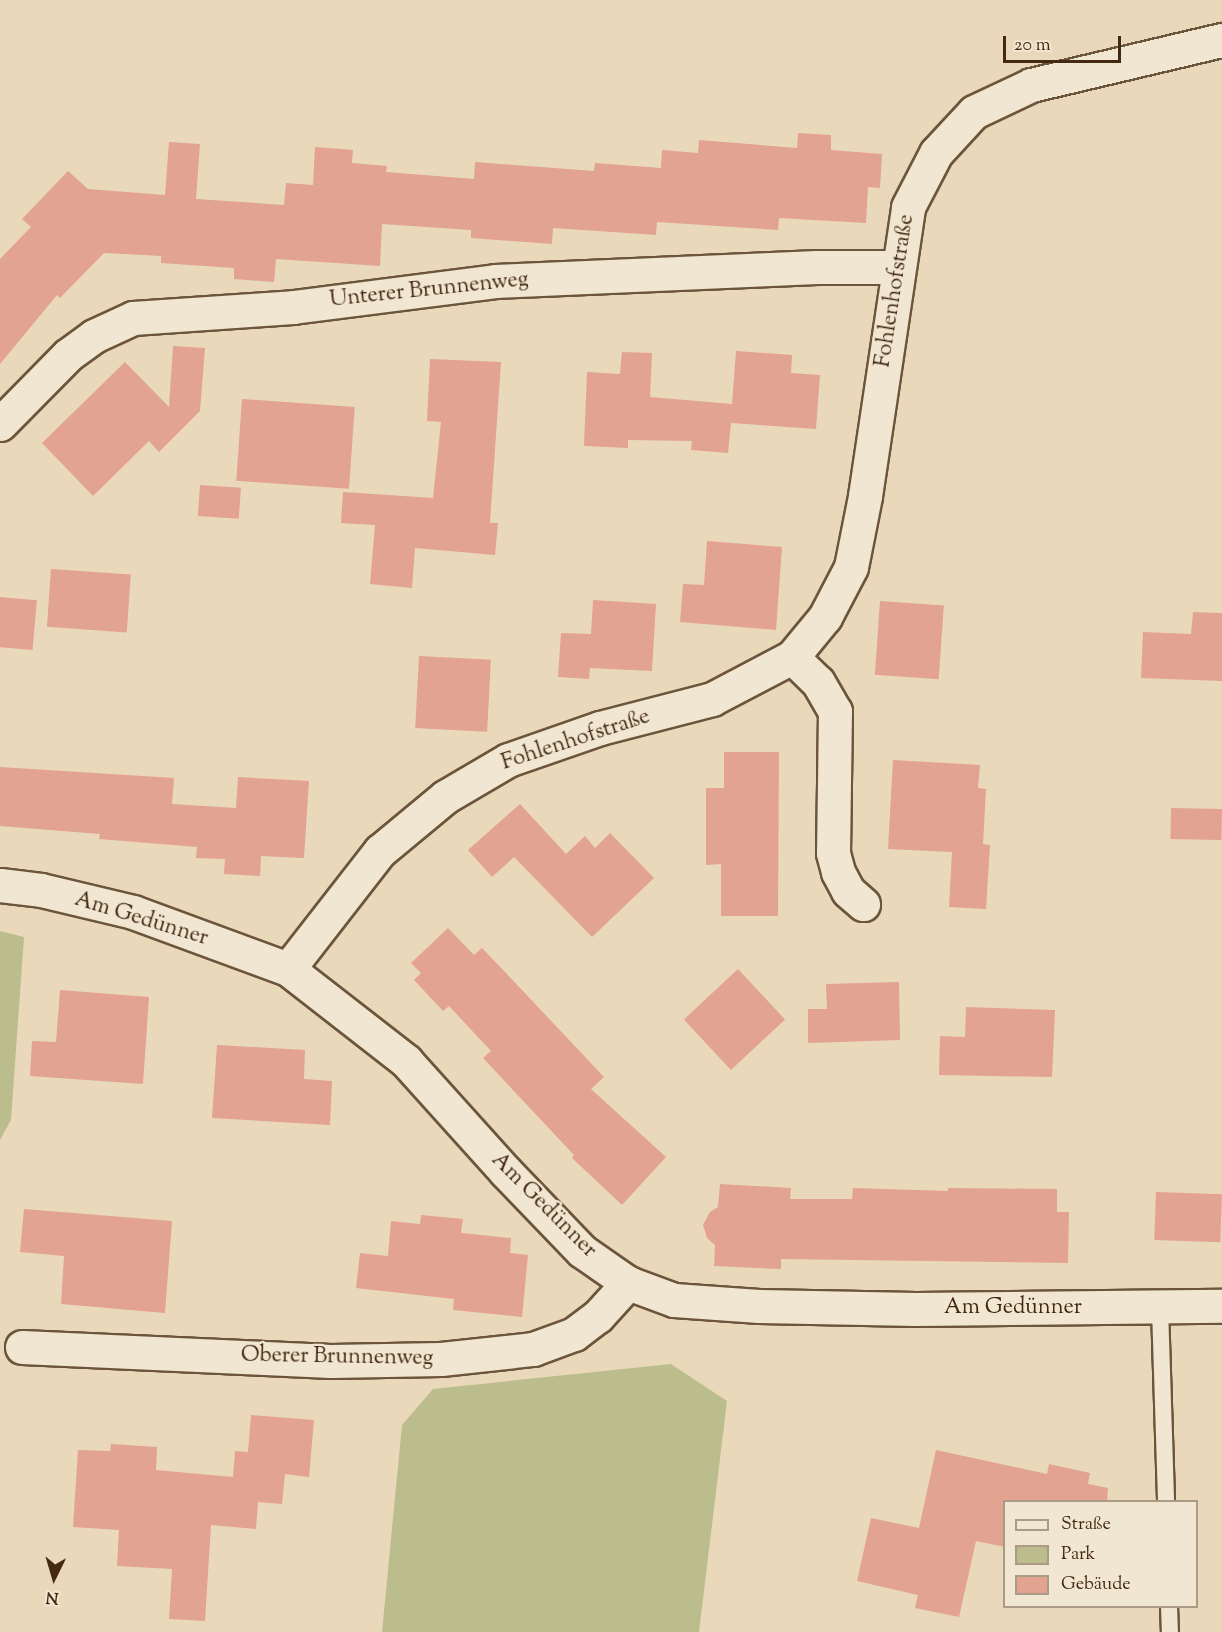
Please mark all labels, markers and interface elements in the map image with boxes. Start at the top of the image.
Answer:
scale bar [1006,24,1124,62]
text: 20 m [1014,33,1051,59]
street label: Fohlenhofstraße [871,213,921,369]
street label: Unterer Brunnenweg [328,267,530,315]
street label: Fohlenhofstraße [498,705,654,777]
street label: Am Gedünner [71,887,211,953]
street label: Am Gedünner [485,1148,601,1264]
street label: Am Gedünner [944,1296,1082,1322]
street label: Oberer Brunnenweg [241,1343,433,1373]
legend [1003,1500,1198,1608]
text: Straße [1061,1512,1111,1538]
text: Park [1061,1542,1095,1568]
north arrow [24,1548,84,1608]
text: Gebäude [1061,1572,1131,1598]
text: N [45,1584,60,1608]

